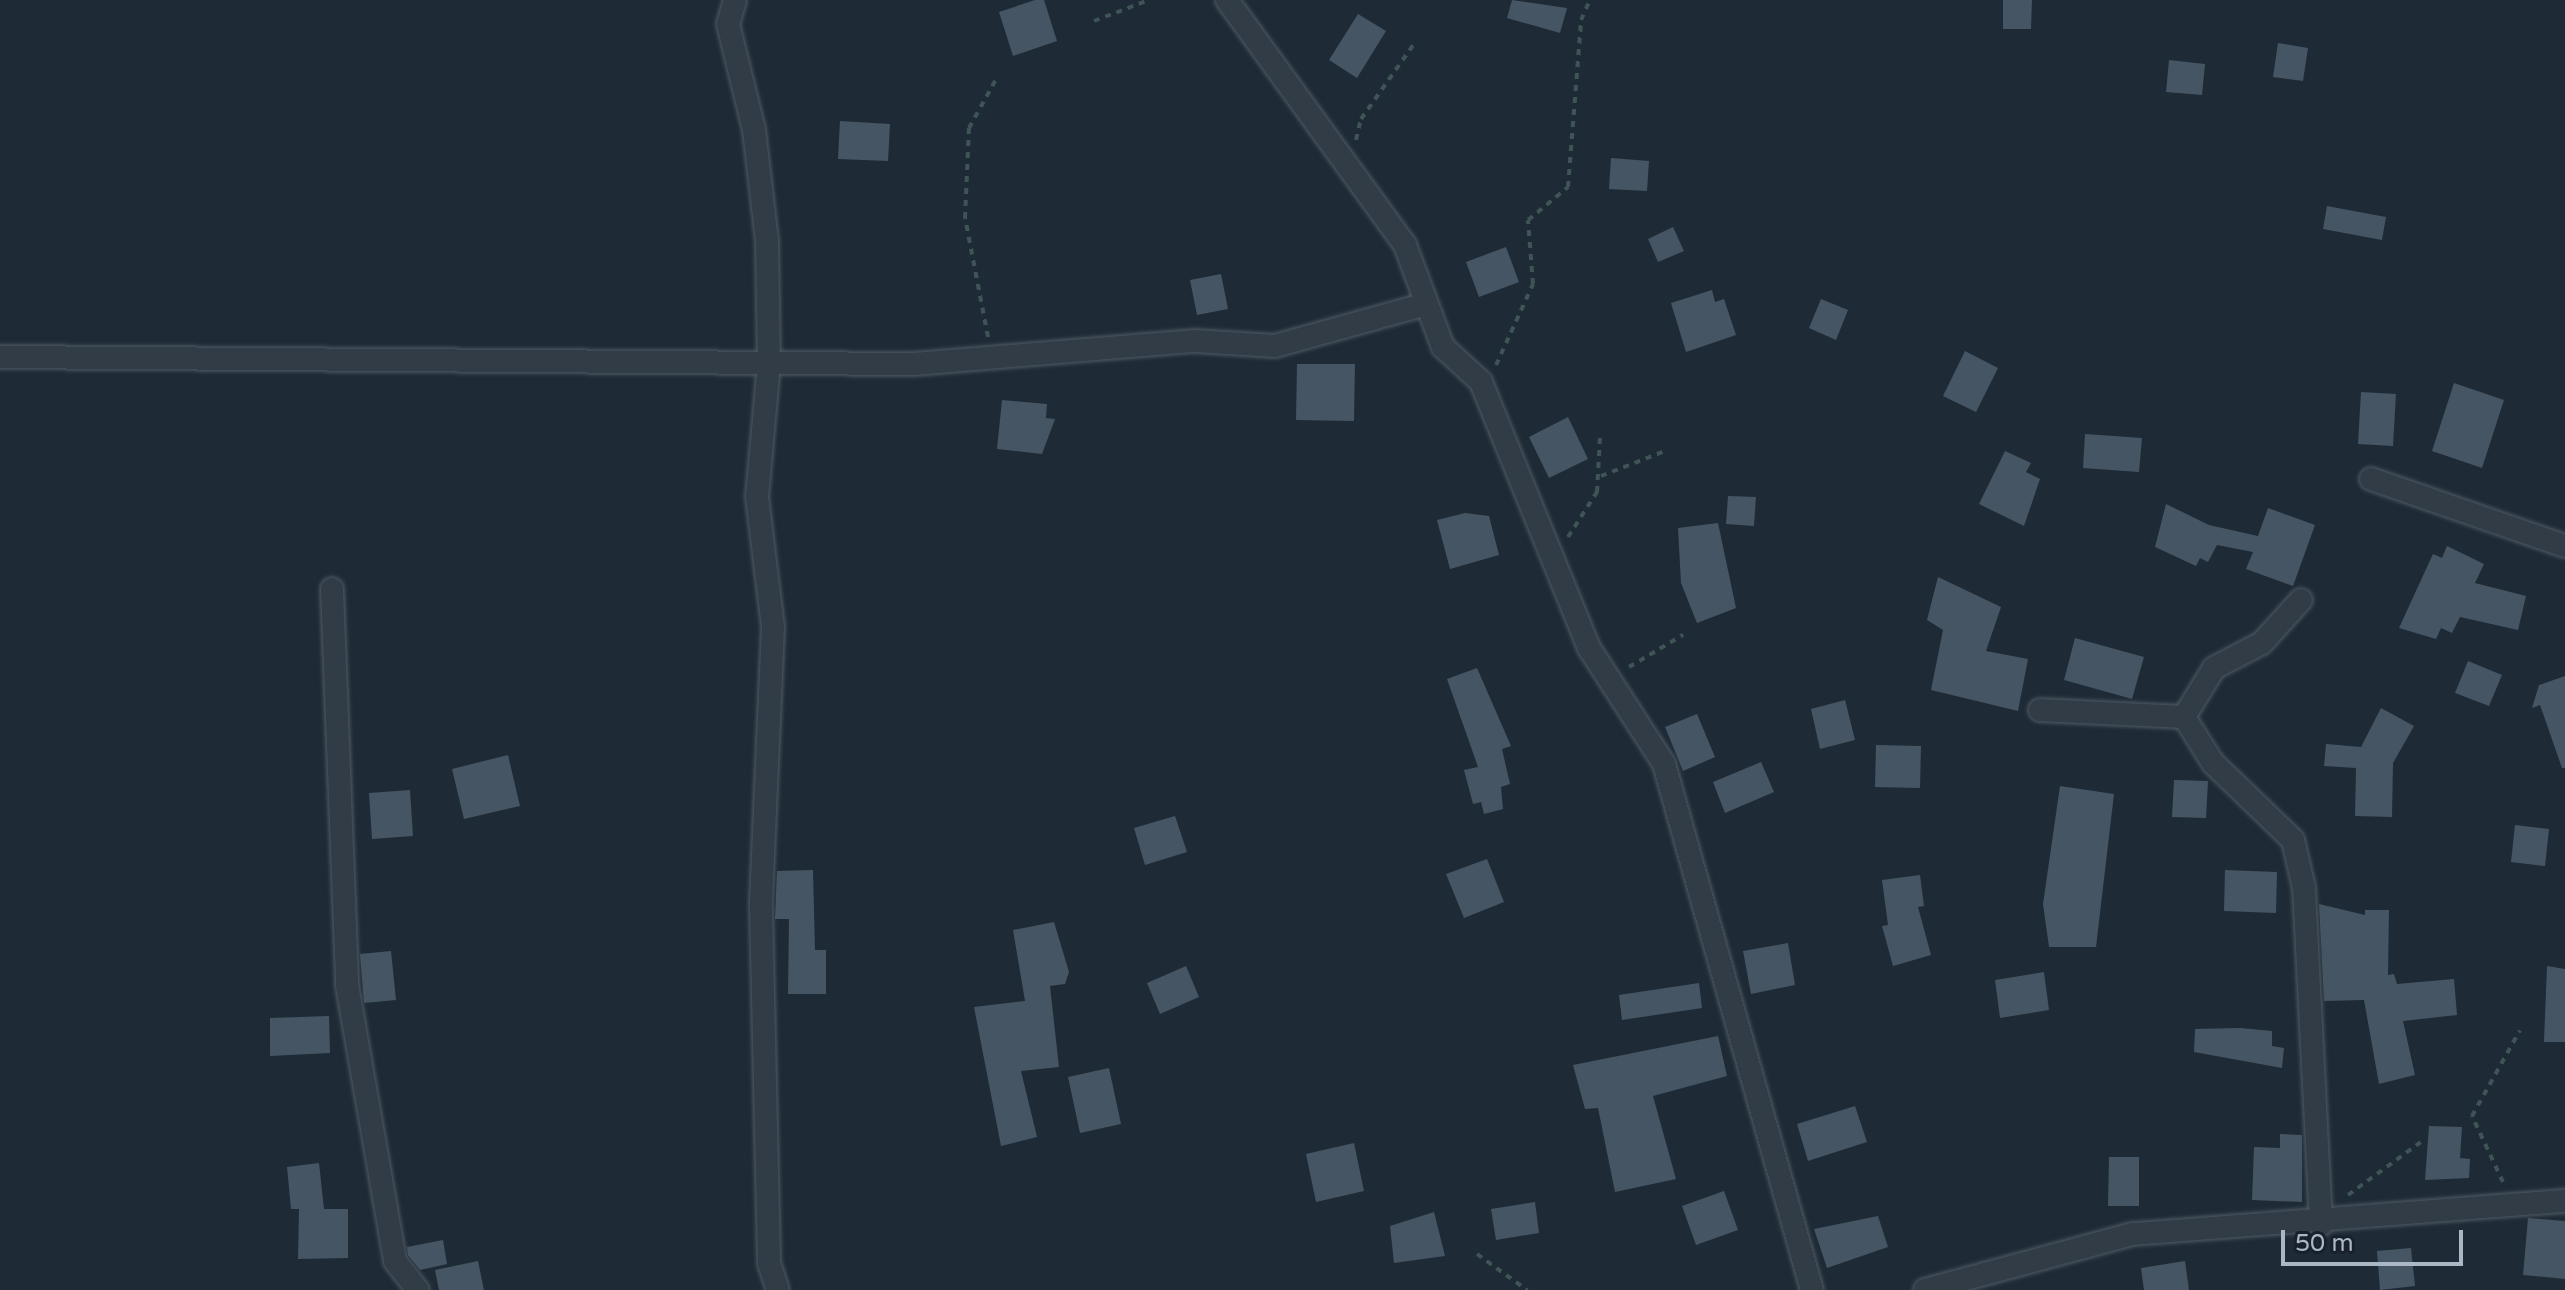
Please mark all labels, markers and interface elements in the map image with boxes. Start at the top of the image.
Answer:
scale bar [2285,1214,2467,1264]
text: 50 m [2295,1229,2353,1258]

